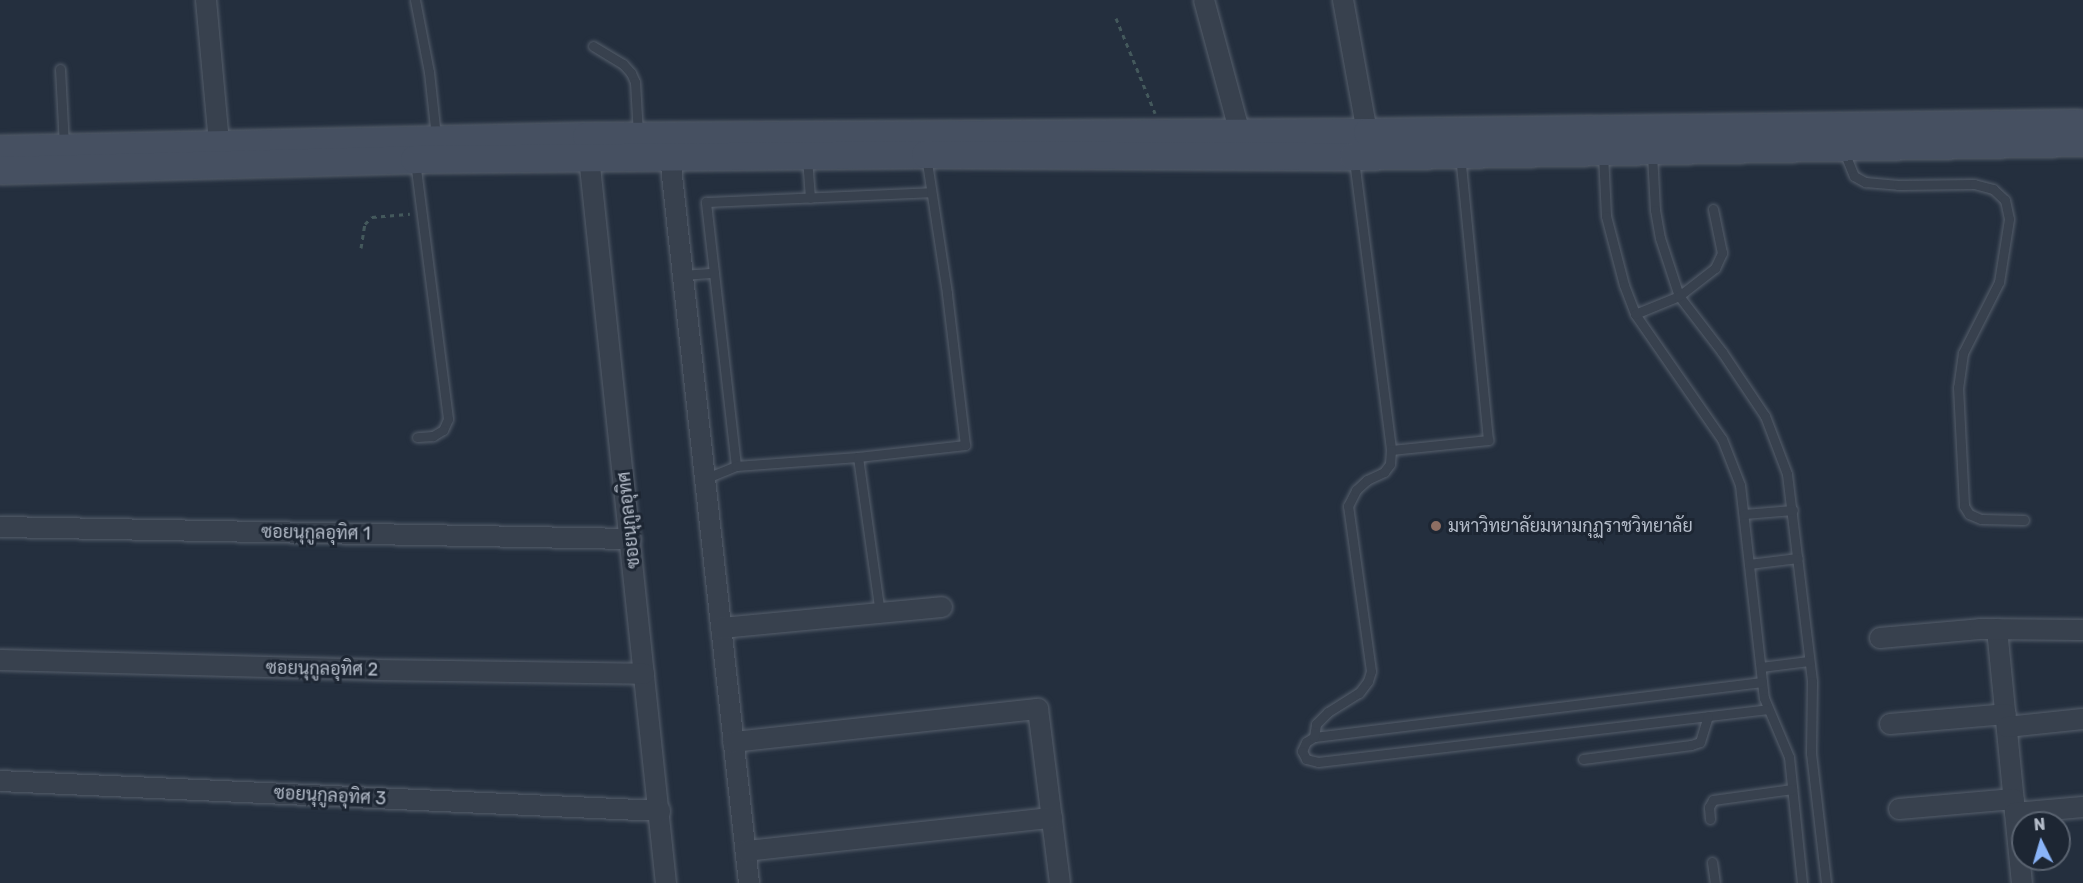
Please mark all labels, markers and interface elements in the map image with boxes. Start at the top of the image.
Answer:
street label: ซอยนุกูลอุทิศ [613,470,645,570]
place label: มหาวิทยาลัยมหามกุฏราชวิทยาลัย [1448,515,1693,537]
marker: มหาวิทยาลัยมหามกุฏราชวิทยาลัย [1429,519,1443,533]
street label: ซอยนุกูลอุทิศ 1 [261,521,371,545]
street label: ซอยนุกูลอุทิศ 2 [266,657,378,681]
street label: ซอยนุกูลอุทิศ 3 [273,782,387,810]
north arrow [2011,811,2071,871]
text: N [2033,815,2046,835]

